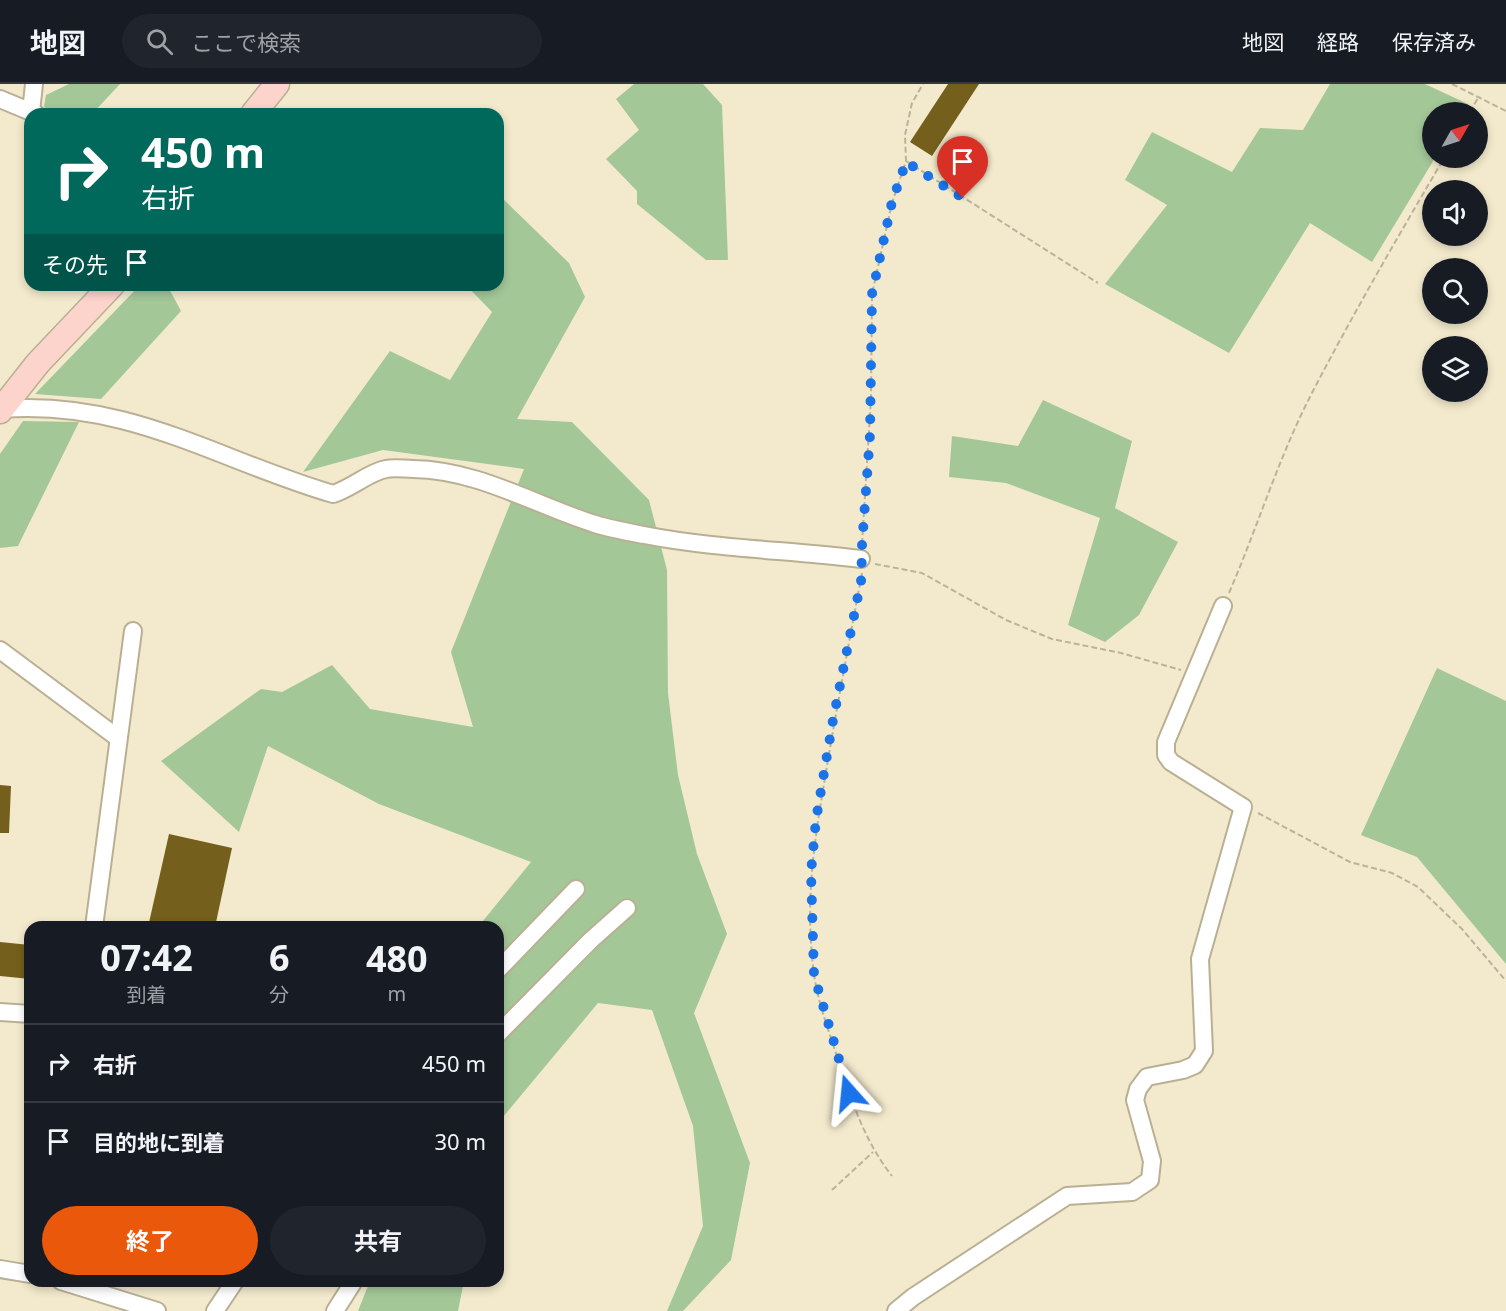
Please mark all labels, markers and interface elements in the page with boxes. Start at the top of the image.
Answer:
search box [122,14,542,68]
text: 地図 [30,23,86,61]
icon: search [143,25,176,58]
text: ここで検索 [191,27,301,57]
text: 地図 [1242,28,1284,56]
text: 経路 [1317,28,1359,56]
text: 保存済み [1392,28,1476,56]
north arrow [1422,102,1488,168]
map controls [1422,102,1488,402]
text: 450 m [141,123,265,180]
icon: right [42,132,120,210]
pin [937,136,988,198]
icon: arrive [946,145,979,178]
text: 右折 [141,179,195,216]
button: sound [1422,180,1488,246]
icon: arrive [120,246,153,279]
text: その先 [42,249,108,279]
button: search [1422,258,1488,324]
button: layers [1422,336,1488,402]
text: 07:42 [100,933,193,982]
text: 6 [269,933,290,982]
text: 480 [366,934,428,983]
text: m [387,980,406,1007]
text: 到着 [127,981,167,1008]
text: 分 [269,981,289,1008]
icon: right [42,1047,75,1080]
text: 450 m [422,1048,486,1078]
text: 右折 [93,1049,137,1079]
position arrow [817,1061,881,1125]
icon: arrive [42,1125,75,1158]
text: 30 m [435,1126,486,1156]
text: 目的地に到着 [93,1127,225,1157]
button: 終了 [42,1206,258,1275]
button: 共有 [270,1206,486,1275]

